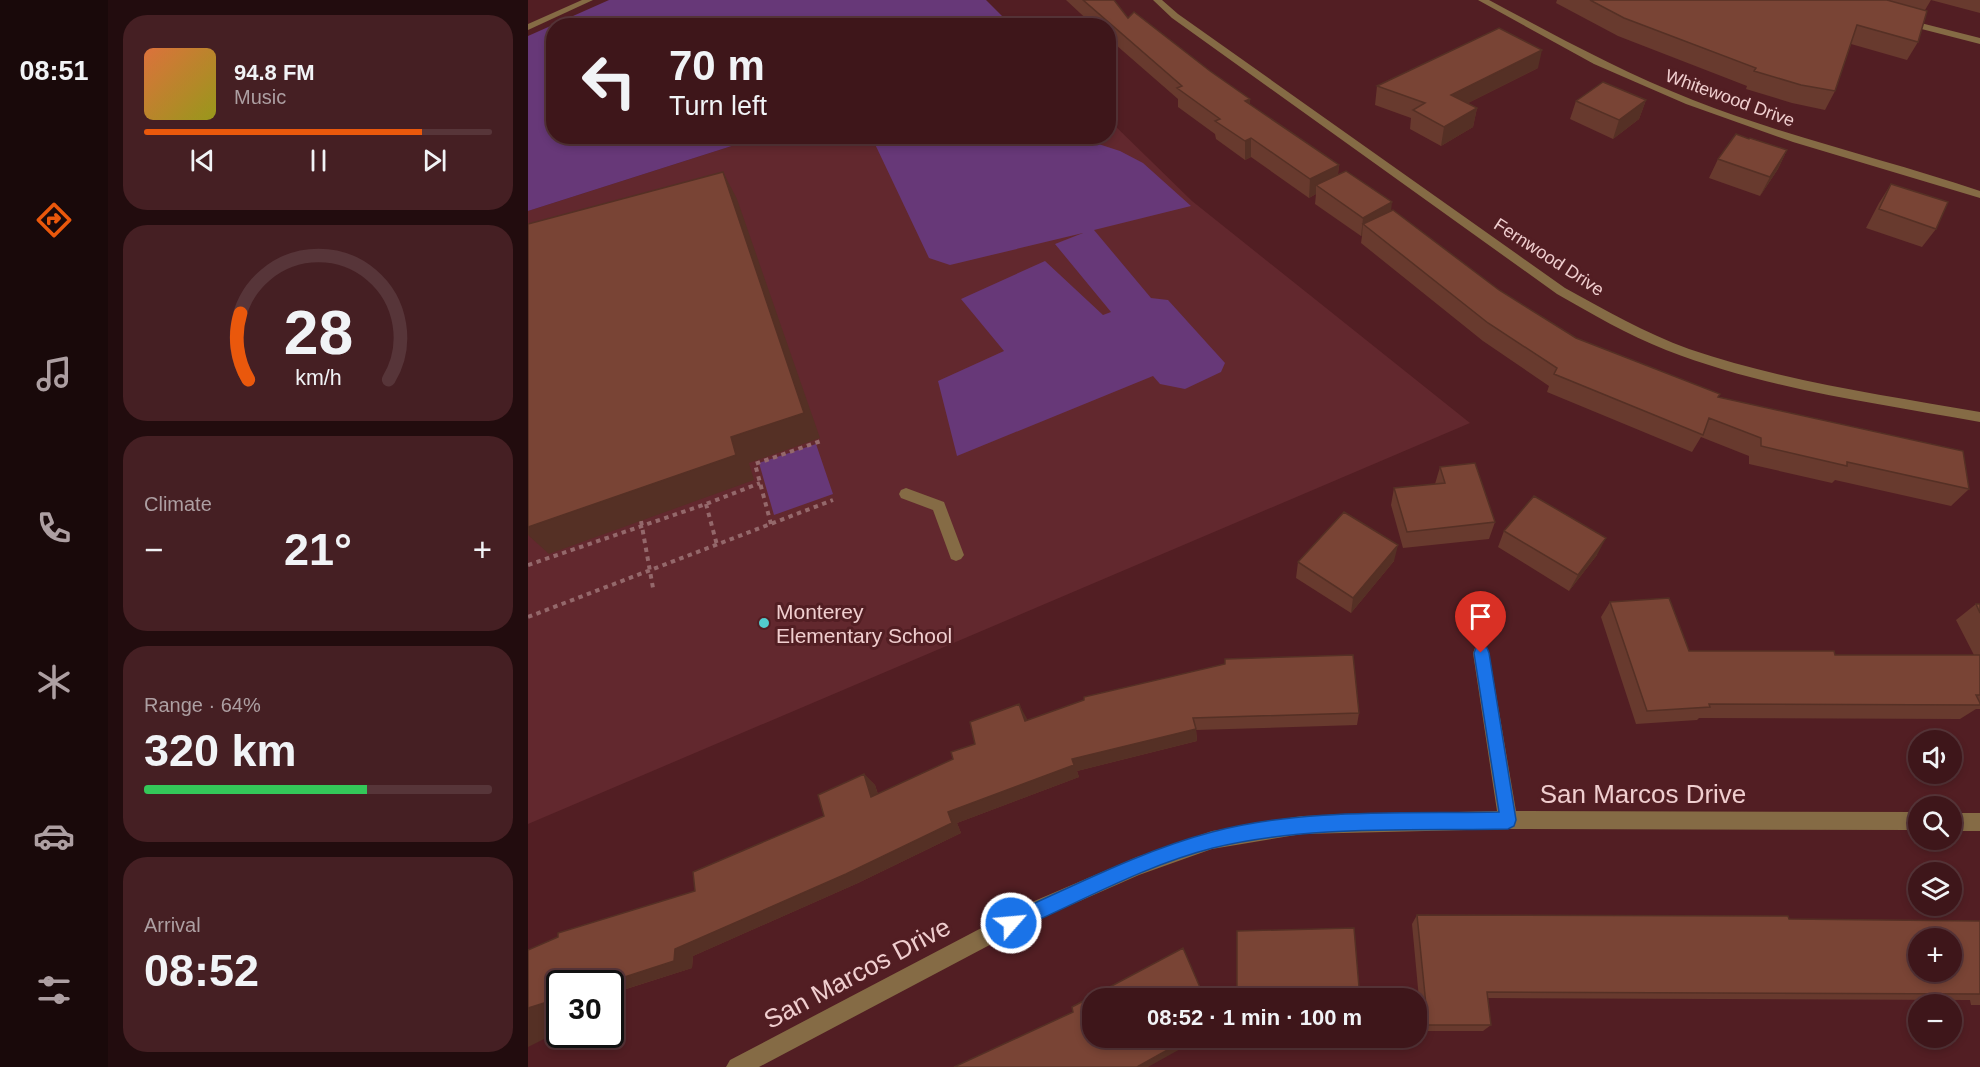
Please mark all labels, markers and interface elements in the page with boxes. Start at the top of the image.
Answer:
icon: left [570,42,648,120]
text: 70 m [669,42,765,89]
text: 08:51 [19,56,89,86]
text: 94.8 FM [234,60,315,85]
street label: Whitewood Drive [1663,65,1797,131]
text: Music [234,86,286,108]
text: Turn left [669,91,767,121]
icon: previous [186,144,219,177]
icon: pause [302,144,335,177]
icon: next [418,144,451,177]
icon: directions [33,199,75,241]
street label: Fernwood Drive [1490,214,1608,300]
text: 28 [283,298,353,367]
icon: music [33,353,75,395]
text: km/h [295,367,341,391]
text: Climate [144,493,212,515]
icon: phone [33,507,75,549]
text: 21° [284,524,352,575]
text: − [144,531,163,568]
text: + [473,531,492,568]
pin [1455,591,1506,653]
place label: Monterey Elementary School [776,600,952,647]
icon: arrive [1464,600,1497,633]
marker: Monterey Elementary School [757,616,771,630]
icon: climate [33,661,75,703]
text: Range · 64% [144,694,261,716]
text: 320 km [144,725,297,776]
map controls [1908,730,1962,1048]
button: sound [1908,730,1962,784]
street label: San Marcos Drive [1540,779,1746,809]
button: search [1908,796,1962,850]
icon: car [33,815,75,857]
button: layers [1908,862,1962,916]
position arrow [979,891,1043,955]
street label: San Marcos Drive [759,911,955,1035]
text: Arrival [144,914,201,936]
button: + [1908,928,1962,982]
text: 08:52 [144,945,259,996]
icon: filters [33,969,75,1011]
speed limit sign: 30 [546,970,624,1048]
button: − [1908,994,1962,1048]
text: 08:52 · 1 min · 100 m [1147,1005,1362,1030]

